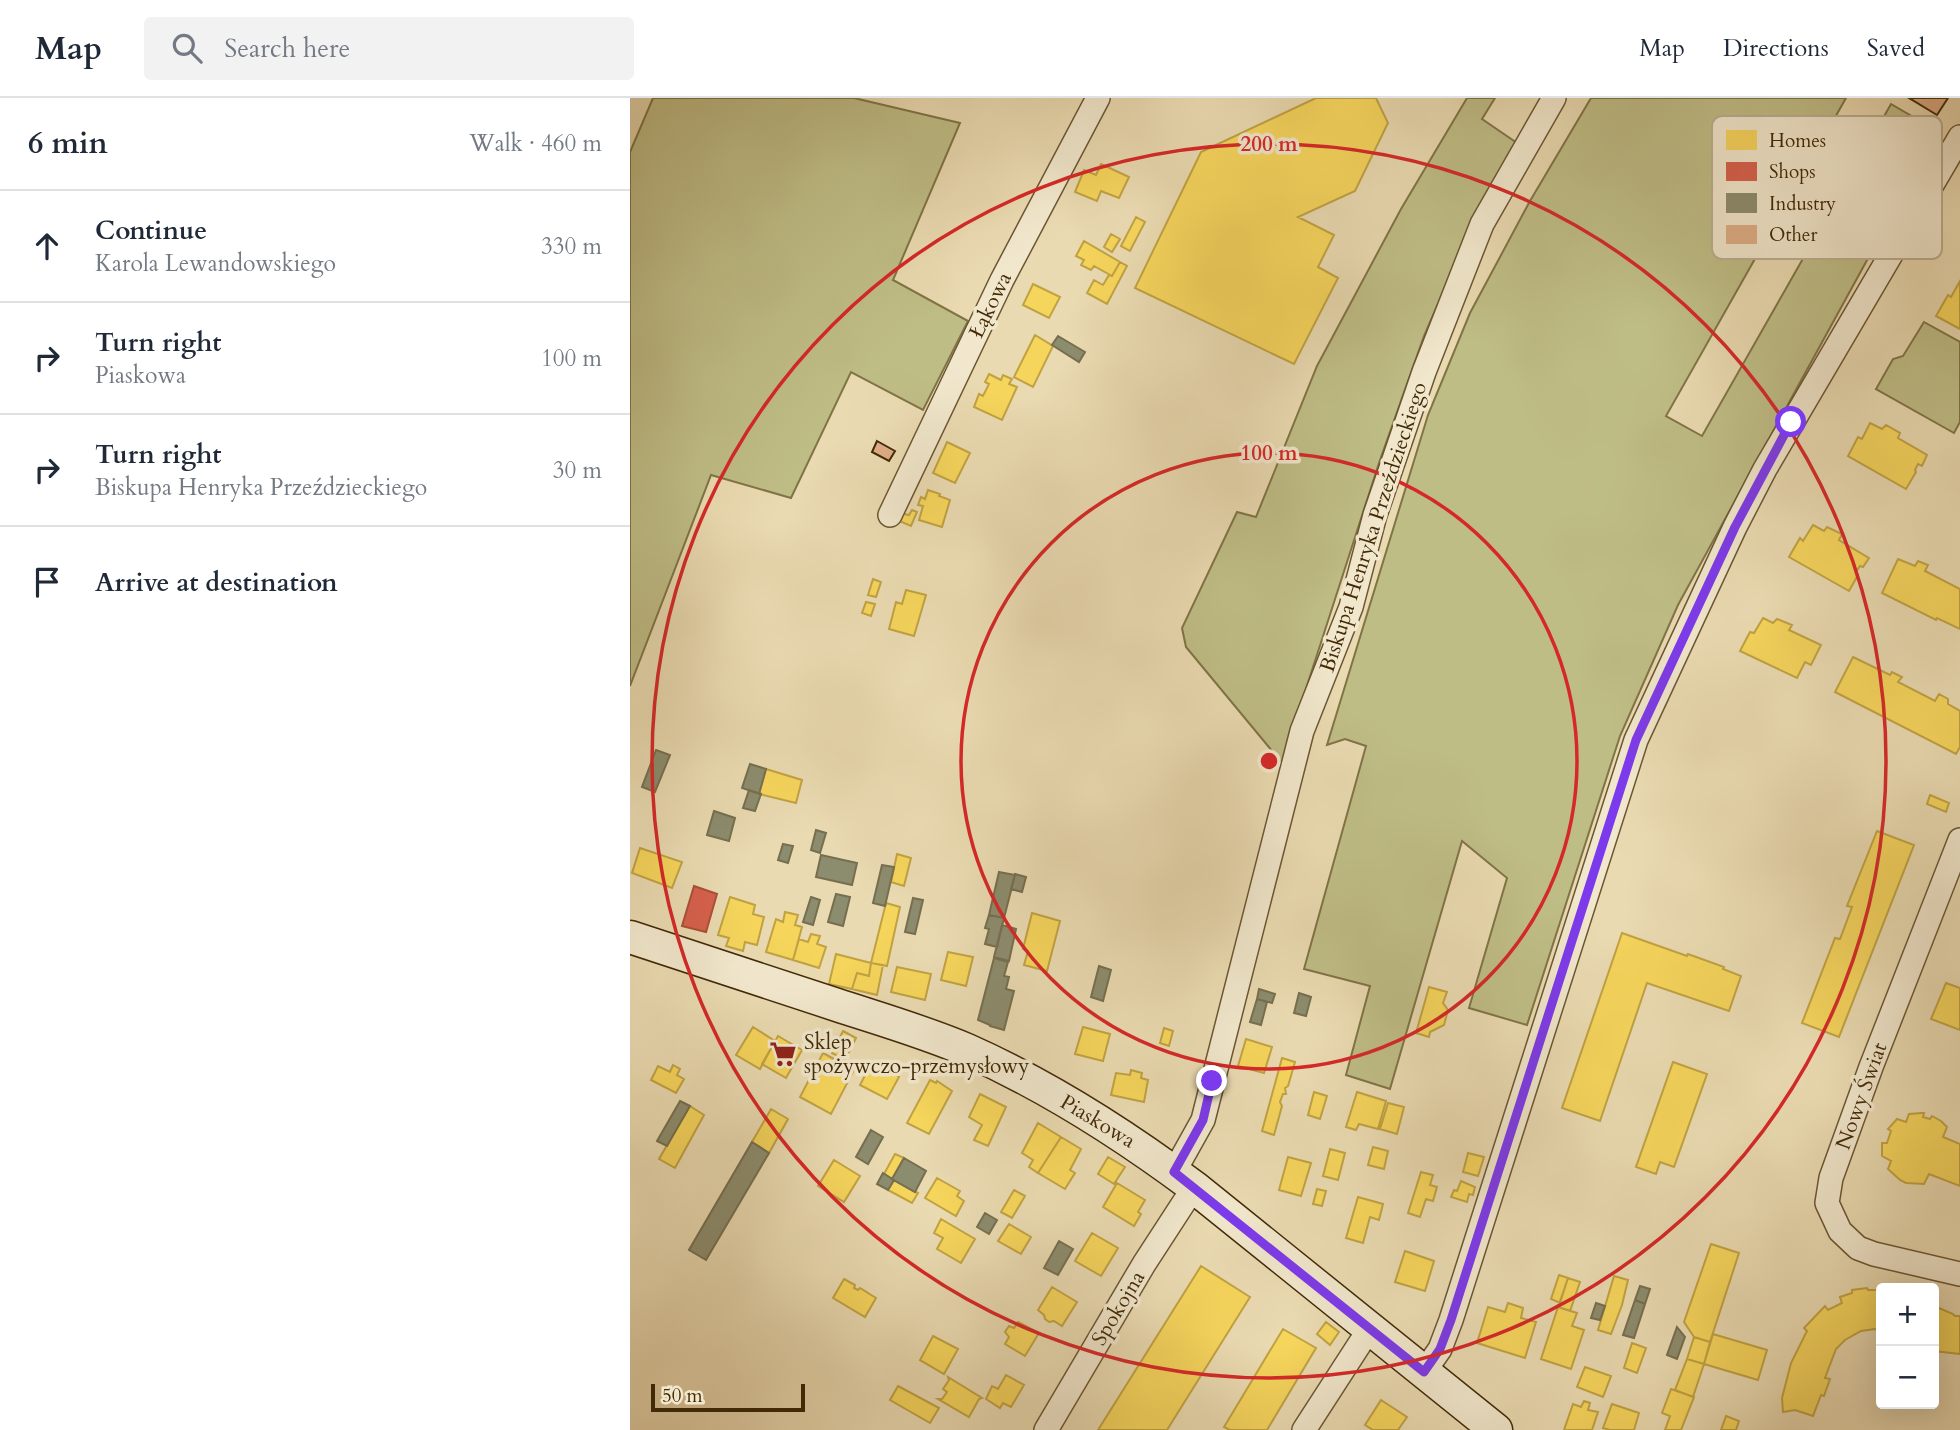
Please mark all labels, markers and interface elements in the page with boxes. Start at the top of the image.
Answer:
search box [144,17,634,80]
text: Map [35,26,102,71]
icon: search [168,29,206,67]
text: Search here [224,31,350,66]
text: Map [1639,32,1685,65]
text: Directions [1723,32,1829,65]
text: Saved [1867,32,1925,65]
legend [1712,116,1942,259]
text: 6 min [28,123,108,164]
text: Walk · 460 m [469,128,602,159]
text: Homes [1769,128,1826,154]
text: 200 m [1240,130,1298,159]
text: Shops [1769,159,1816,185]
text: Industry [1769,191,1836,217]
text: Continue [95,213,207,248]
text: Other [1769,222,1817,248]
icon: ahead [28,227,66,265]
text: 330 m [541,231,602,262]
text: Karola Lewandowskiego [95,248,336,279]
street label: Łąkowa [962,267,1019,343]
text: Turn right [95,325,222,360]
icon: right [28,339,66,377]
text: 100 m [541,343,602,374]
text: Piaskowa [95,360,186,391]
street label: Biskupa Henryka Przeździeckiego [1313,378,1434,676]
route start [1775,406,1806,437]
text: Turn right [95,437,222,472]
text: 100 m [1240,439,1298,468]
icon: right [28,451,66,489]
text: 30 m [553,455,602,486]
text: Biskupa Henryka Przeździeckiego [95,472,427,503]
icon: arrive [28,563,66,601]
text: Arrive at destination [95,565,338,600]
centre of rings [1257,749,1281,773]
place label: Sklep spożywczo-przemysłowy [804,1028,1029,1081]
street label: Nowy Świat [1828,1038,1894,1154]
supermarket icon: Sklep spożywczo-przemysłowy [768,1039,798,1069]
route end [1196,1065,1227,1096]
street label: Piaskowa [1055,1088,1141,1155]
street label: Spokojna [1085,1265,1152,1351]
map controls [1876,1283,1939,1409]
button: + [1876,1283,1939,1346]
button: − [1876,1346,1939,1409]
scale bar [651,1381,805,1413]
text: 50 m [662,1383,703,1409]

